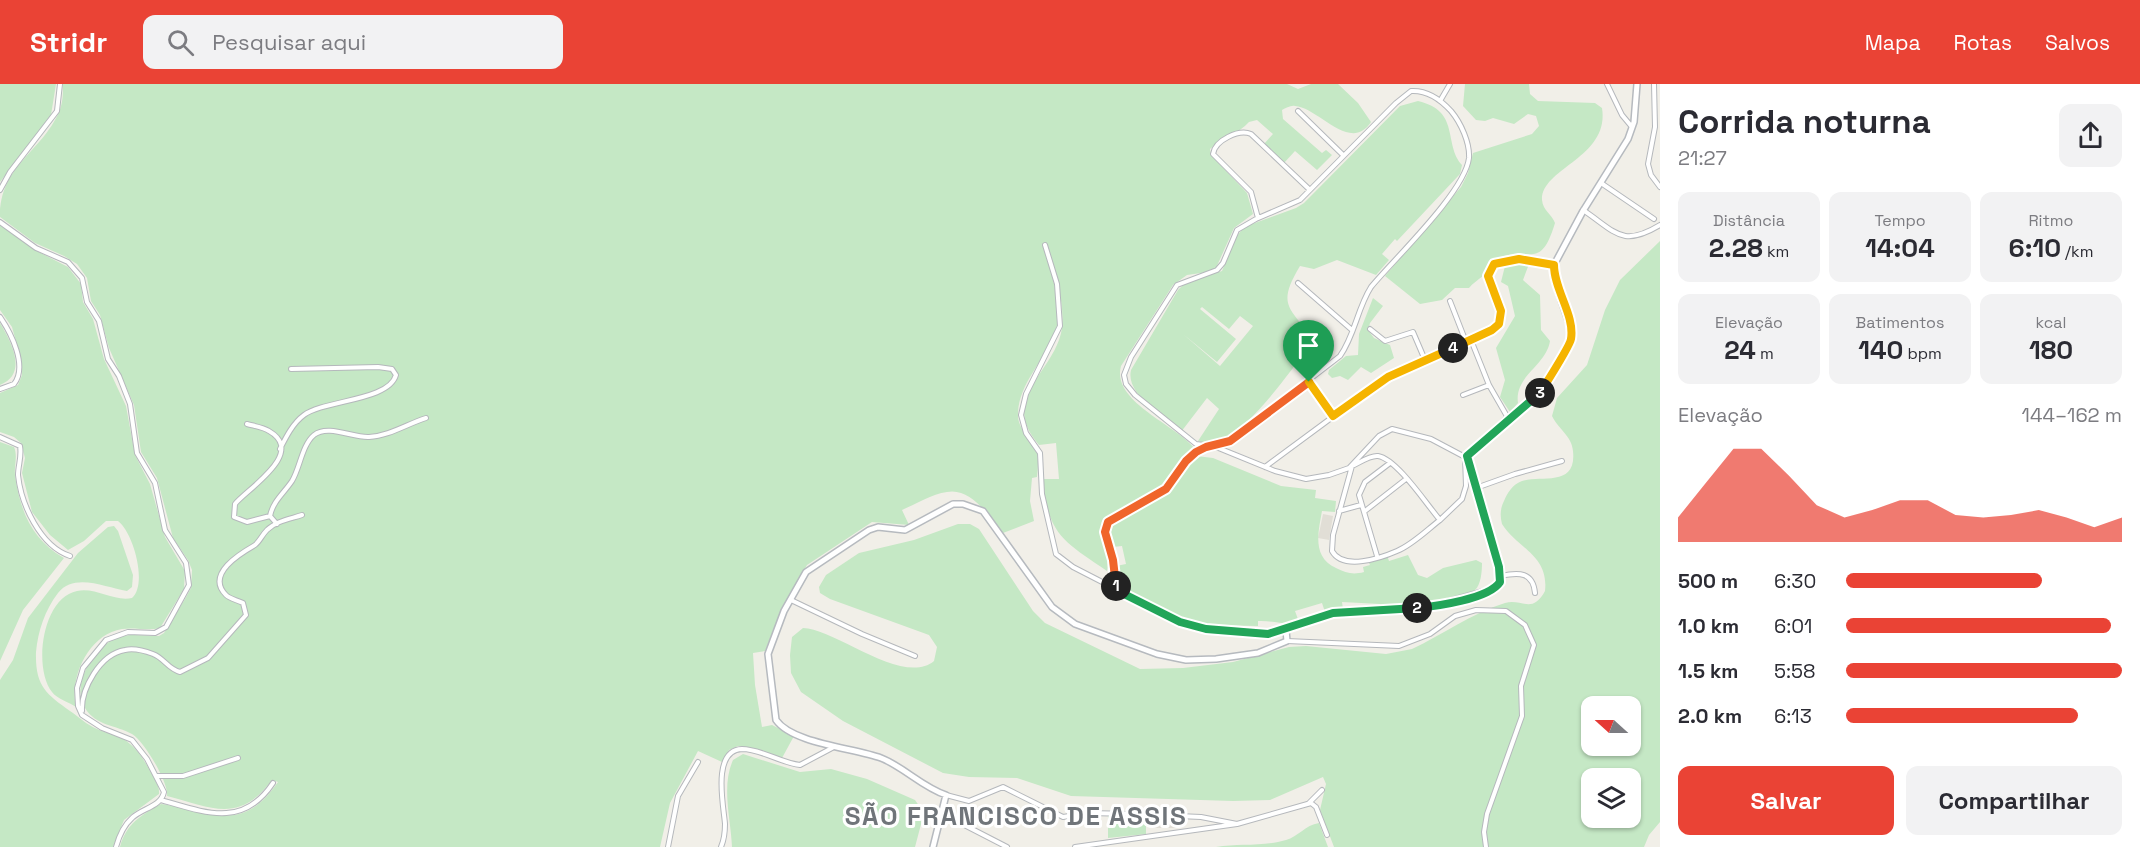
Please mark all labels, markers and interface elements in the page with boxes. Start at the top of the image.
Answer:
search box [143,15,563,69]
text: Stridr [30,24,107,60]
icon: search [164,26,197,59]
text: Pesquisar aqui [212,28,366,56]
text: Mapa [1865,29,1920,56]
text: Rotas [1953,29,2012,56]
text: Salvos [2045,29,2110,56]
text: Corrida noturna [1678,101,1931,143]
button: share [2059,104,2122,167]
text: 21:27 [1678,145,1727,171]
text: Distância [1713,210,1785,231]
text: Tempo [1874,210,1926,231]
text: Ritmo [2028,210,2074,231]
text: 2.28 [1709,231,1763,265]
text: 14:04 [1865,231,1935,265]
text: 6:10 [2009,231,2061,265]
text: km [1763,241,1789,262]
text: /km [2061,241,2093,262]
text: Elevação [1715,312,1783,333]
text: Batimentos [1856,312,1944,333]
text: kcal [2036,312,2066,333]
pin [1283,320,1334,382]
icon: arrive [1292,329,1325,362]
pin: 4 [1438,333,1468,363]
text: 24 [1724,333,1756,367]
text: 140 [1858,333,1903,367]
text: 180 [2029,333,2073,367]
text: 4 [1448,337,1458,358]
text: m [1756,343,1774,364]
text: bpm [1903,343,1942,364]
pin: 3 [1525,378,1555,408]
text: 3 [1535,382,1545,403]
text: Elevação [1678,402,1763,428]
text: 144–162 m [2022,402,2122,428]
text: 500 m [1678,568,1738,594]
text: 6:30 [1774,568,1816,594]
pin: 1 [1101,571,1131,601]
text: 1 [1112,575,1120,596]
pin: 2 [1402,593,1432,623]
text: 2 [1412,597,1422,618]
text: 1.0 km [1678,613,1739,639]
text: 6:01 [1774,613,1812,639]
text: 1.5 km [1678,658,1738,684]
text: 5:58 [1774,658,1815,684]
north arrow [1581,696,1641,756]
map controls [1581,696,1641,828]
text: 2.0 km [1678,703,1742,729]
text: 6:13 [1774,703,1812,729]
button: Salvar [1678,766,1894,835]
button: Compartilhar [1906,766,2122,835]
button: layers [1581,768,1641,828]
district label: SÃO FRANCISCO DE ASSIS [845,799,1187,833]

